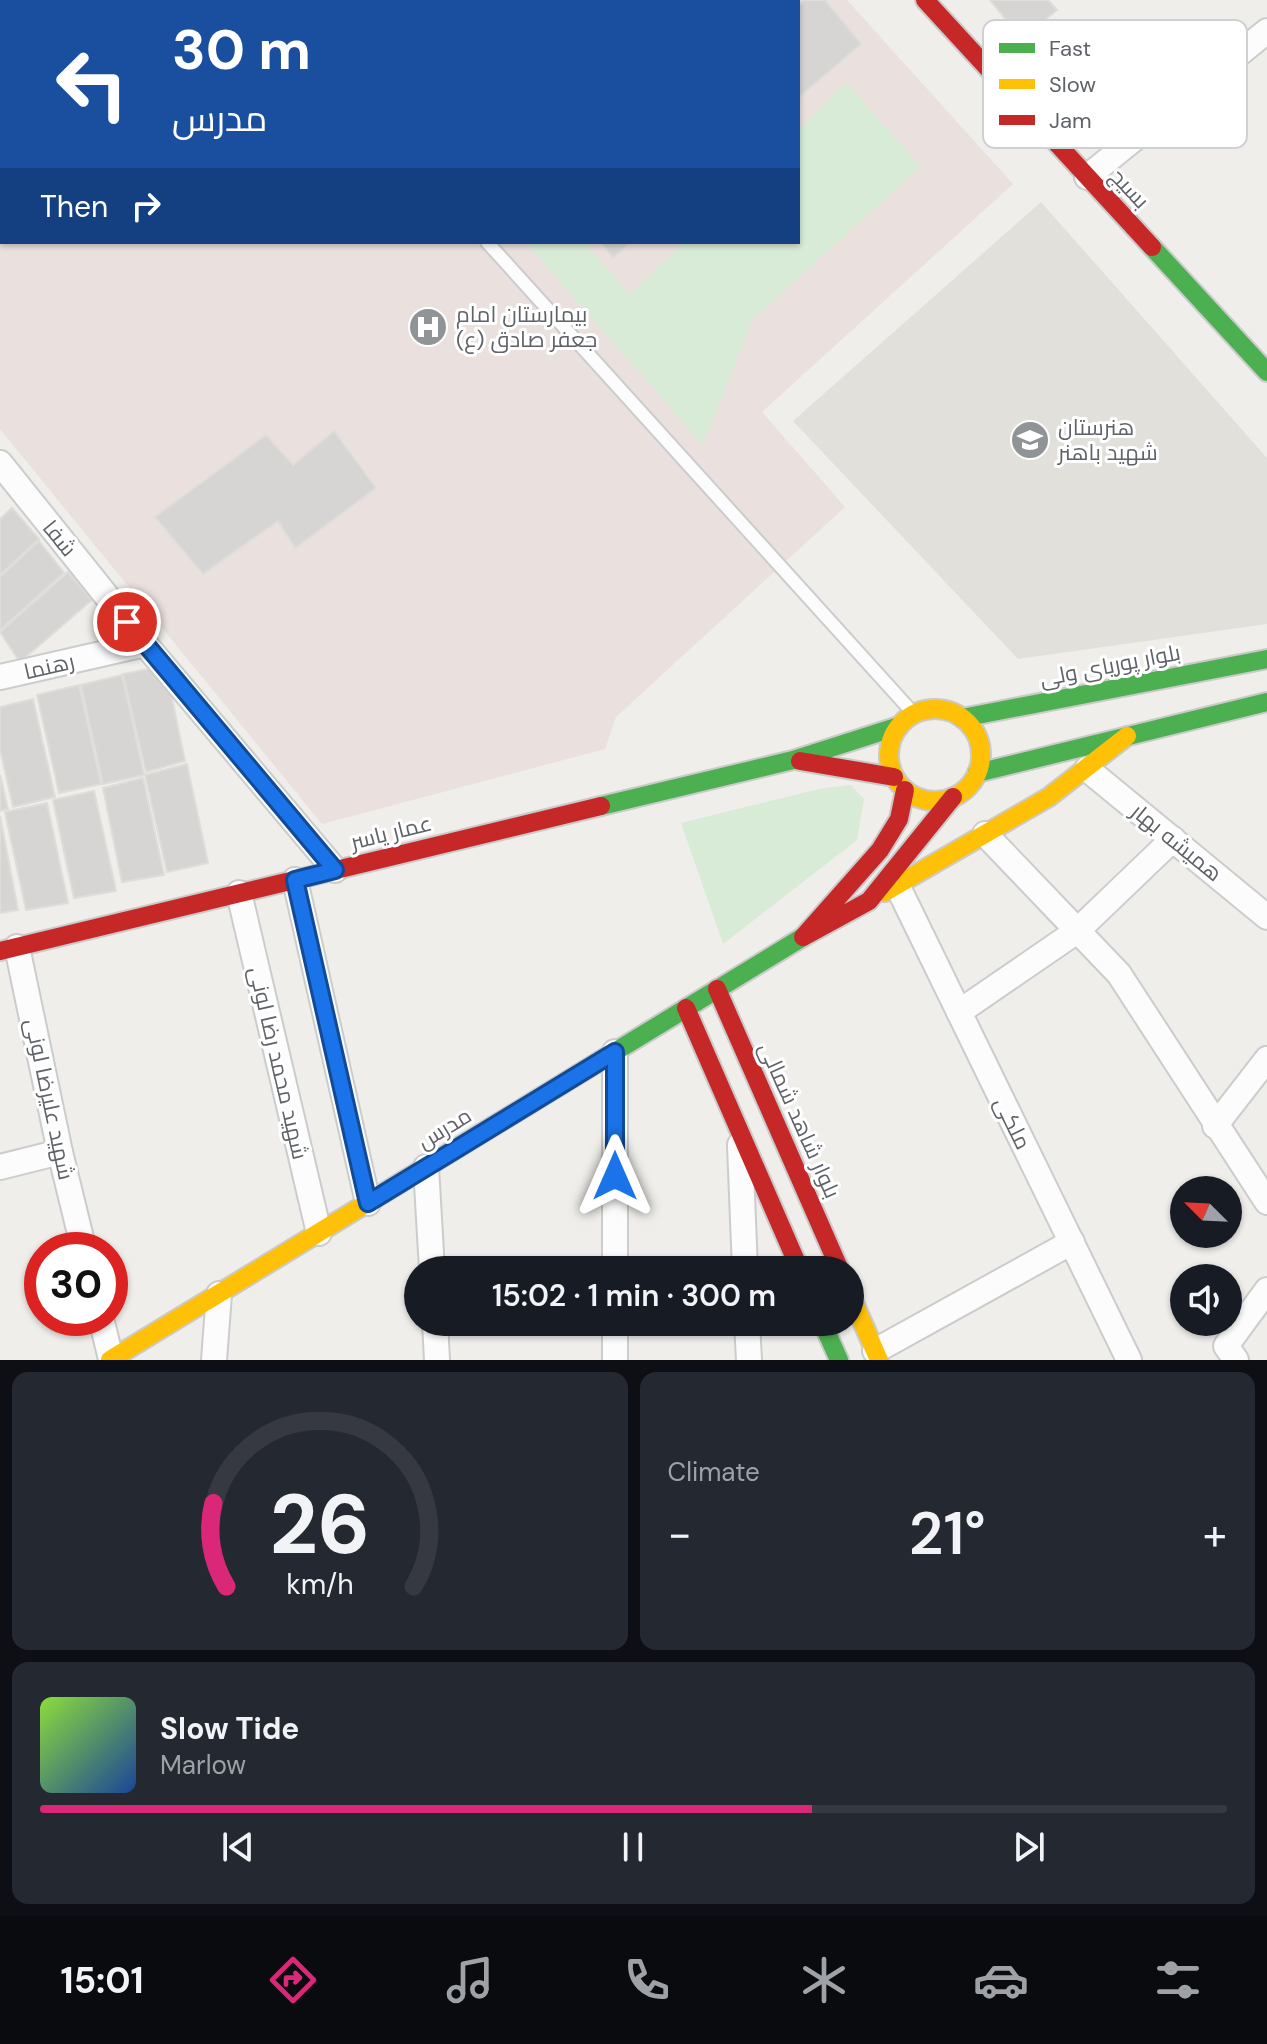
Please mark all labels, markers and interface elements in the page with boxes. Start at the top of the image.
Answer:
text: 30 m [172,13,311,86]
legend [983,20,1247,148]
icon: left [40,32,144,136]
text: Fast [1049,34,1091,63]
text: Slow [1049,70,1096,99]
text: مدرس [172,95,267,142]
text: Jam [1049,106,1092,135]
street label: بسیج [1104,162,1156,215]
icon: right [124,184,168,228]
text: Then [40,187,108,226]
place label: بیمارستان امام جعفر صادق (ع) [456,300,597,354]
hospital icon: بیمارستان امام جعفر صادق (ع) [407,306,449,348]
place label: هنرستان شهید باهنر [1056,413,1158,467]
school or university icon: هنرستان شهید باهنر [1009,419,1051,461]
street label: شفا [36,514,83,562]
pin [93,588,161,656]
icon: arrive [105,600,149,644]
street label: بلوار پوریای ولی [1037,638,1183,693]
street label: رهنما [21,647,77,686]
street label: همیشه بهار [1124,796,1228,888]
street label: عمار یاسر [346,808,435,857]
street label: شهید محمد رضا لونی [242,964,315,1162]
street label: شهید علیرضا لونی [18,1016,81,1182]
street label: بلوار شاهد شمالی [752,1038,847,1203]
street label: ملکی [988,1092,1038,1154]
street label: مدرس [412,1101,477,1156]
position arrow [573,1134,657,1218]
north arrow [1170,1176,1242,1248]
map controls [1170,1176,1242,1336]
speed limit sign: 30 [24,1232,128,1336]
button: sound [1170,1264,1242,1336]
text: 15:02 · 1 min · 300 m [492,1276,776,1315]
text: Climate [668,1455,760,1489]
text: 26 [269,1470,370,1579]
text: 21° [909,1494,986,1573]
text: − [668,1505,692,1563]
text: + [1203,1505,1227,1563]
text: km/h [286,1566,354,1603]
text: Slow Tide [160,1709,299,1748]
text: Marlow [160,1748,246,1782]
icon: previous [216,1825,260,1869]
icon: pause [611,1825,655,1869]
icon: next [1007,1825,1051,1869]
icon: directions [265,1952,321,2008]
icon: music [442,1952,498,2008]
icon: phone [619,1952,675,2008]
icon: climate [796,1952,852,2008]
icon: car [973,1952,1029,2008]
icon: filters [1150,1952,1206,2008]
text: 15:01 [61,1957,144,2004]

